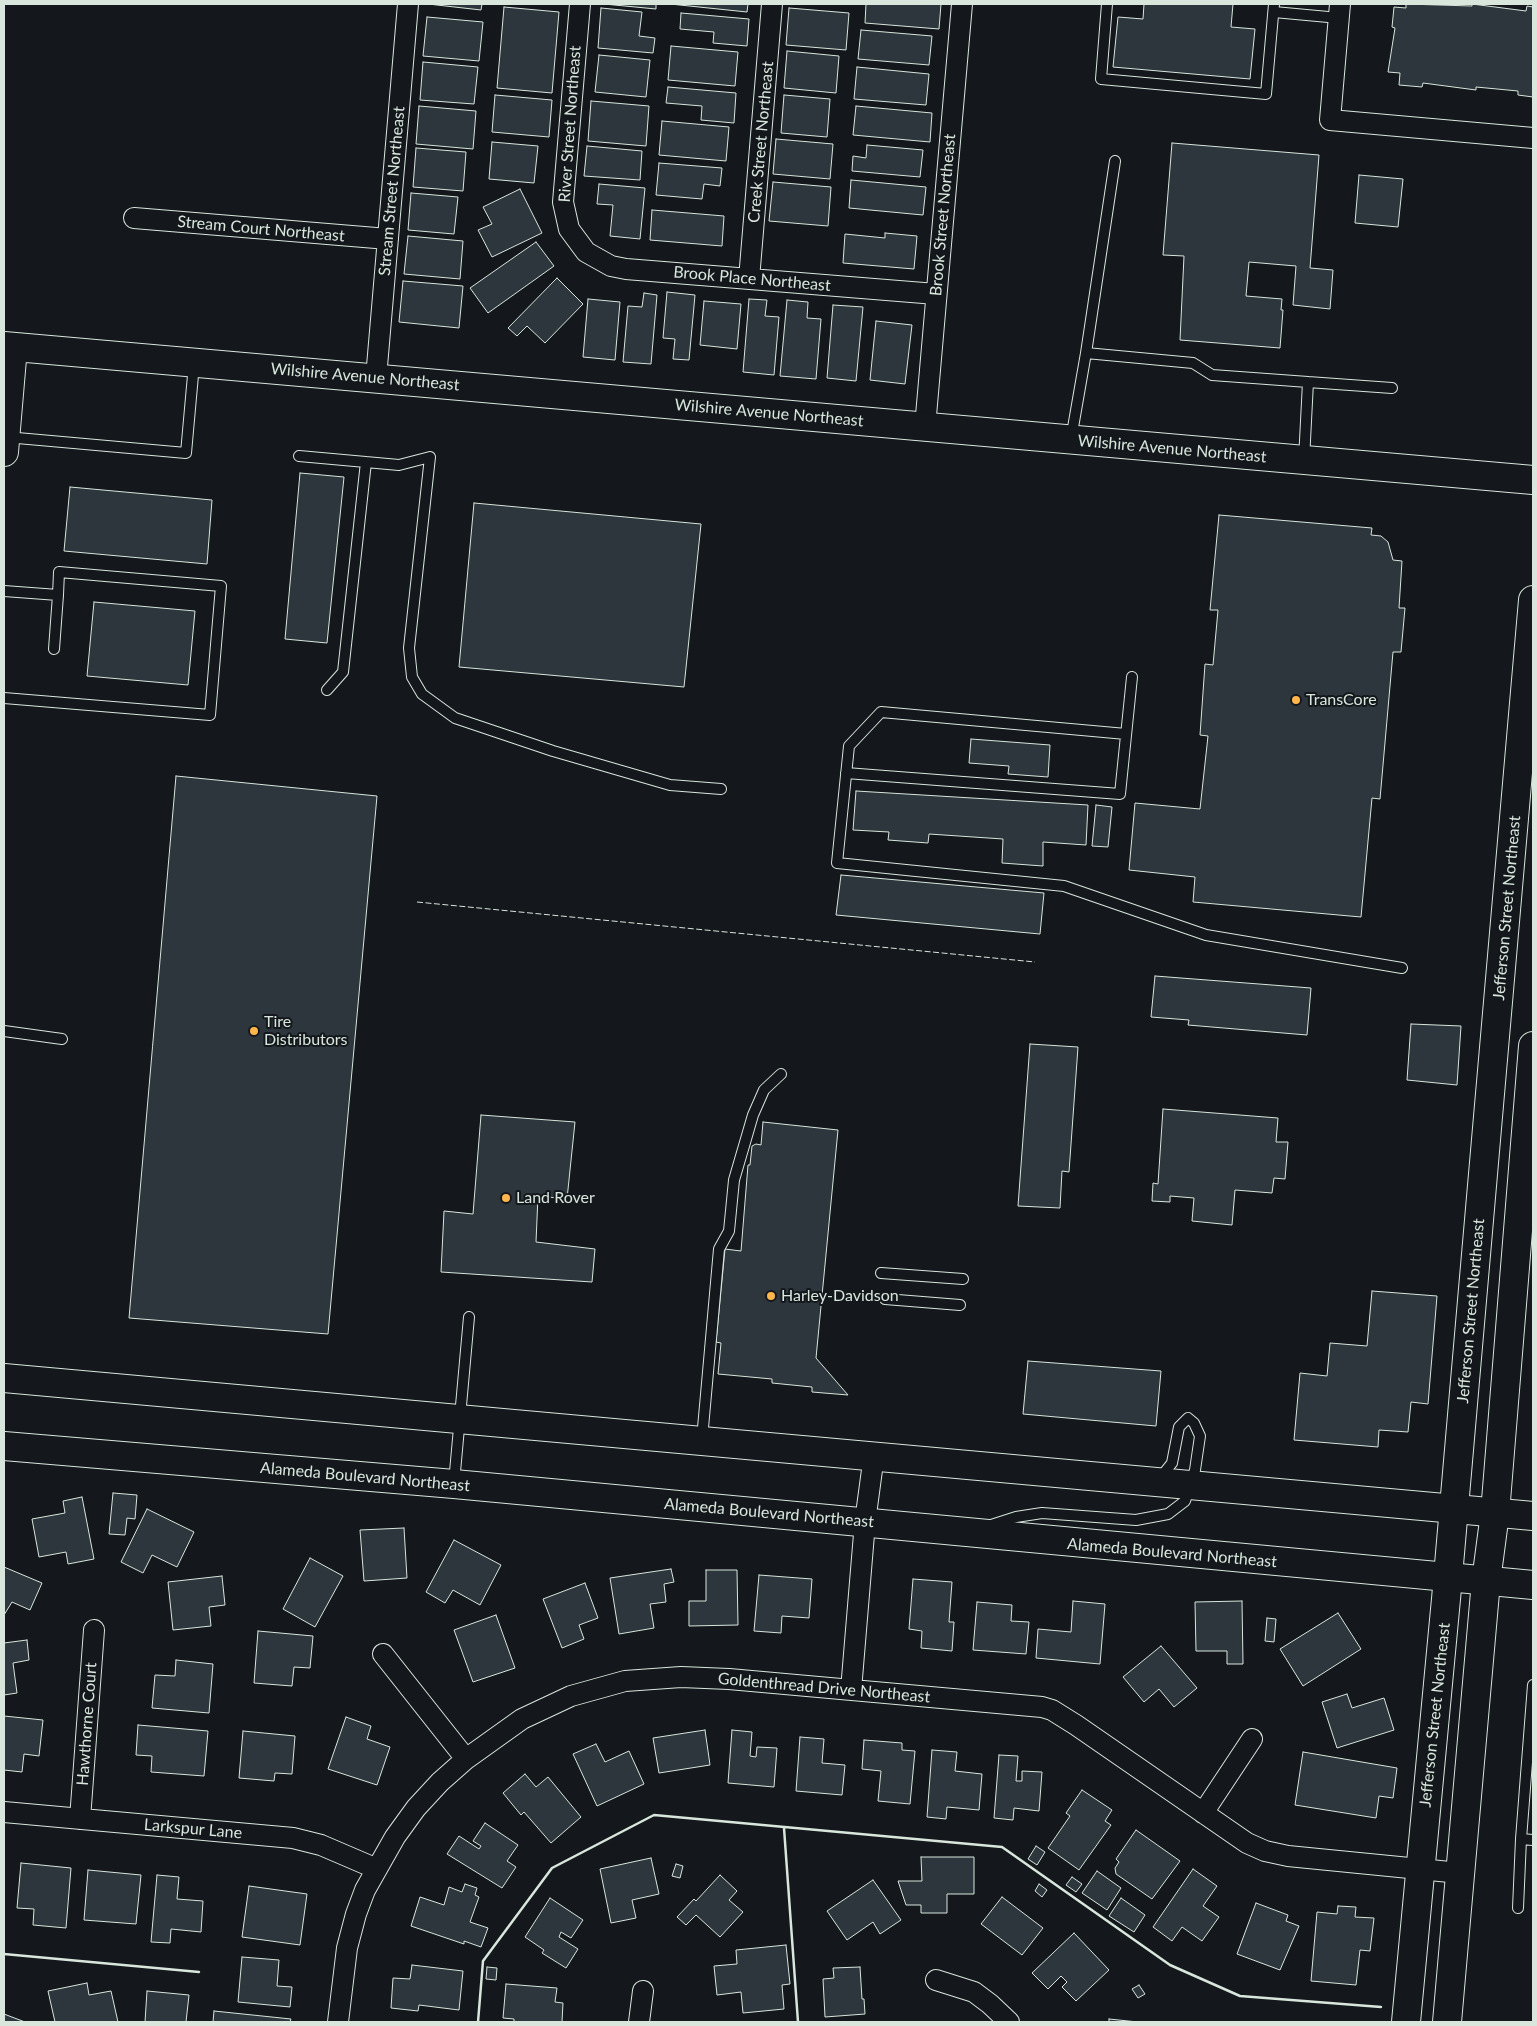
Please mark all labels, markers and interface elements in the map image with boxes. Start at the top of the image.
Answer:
street label: River Street Northeast [555,45,585,203]
street label: Creek Street Northeast [744,60,778,224]
street label: Stream Street Northeast [375,105,409,277]
street label: Brook Street Northeast [926,133,960,297]
street label: Stream Court Northeast [176,212,346,246]
street label: Brook Place Northeast [672,263,832,295]
street label: Wilshire Avenue Northeast [270,359,460,395]
street label: Wilshire Avenue Northeast [674,395,864,431]
street label: Wilshire Avenue Northeast [1077,431,1267,467]
place label: TransCore [1306,690,1377,710]
marker: TransCore [1290,694,1302,706]
street label: Jefferson Street Northeast [1489,815,1525,1001]
place label: Tire Distributors [264,1012,348,1050]
marker: Tire Distributors [248,1025,260,1037]
place label: Land Rover [516,1188,595,1208]
marker: Land Rover [500,1192,512,1204]
street label: Jefferson Street Northeast [1453,1218,1489,1404]
place label: Harley-Davidson [781,1286,899,1306]
marker: Harley-Davidson [765,1290,777,1302]
street label: Alameda Boulevard Northeast [259,1458,471,1496]
street label: Alameda Boulevard Northeast [663,1494,875,1532]
street label: Alameda Boulevard Northeast [1066,1534,1278,1572]
street label: Jefferson Street Northeast [1416,1622,1454,1808]
street label: Hawthorne Court [73,1662,101,1786]
street label: Goldenthread Drive Northeast [717,1669,931,1707]
street label: Larkspur Lane [143,1815,243,1843]

